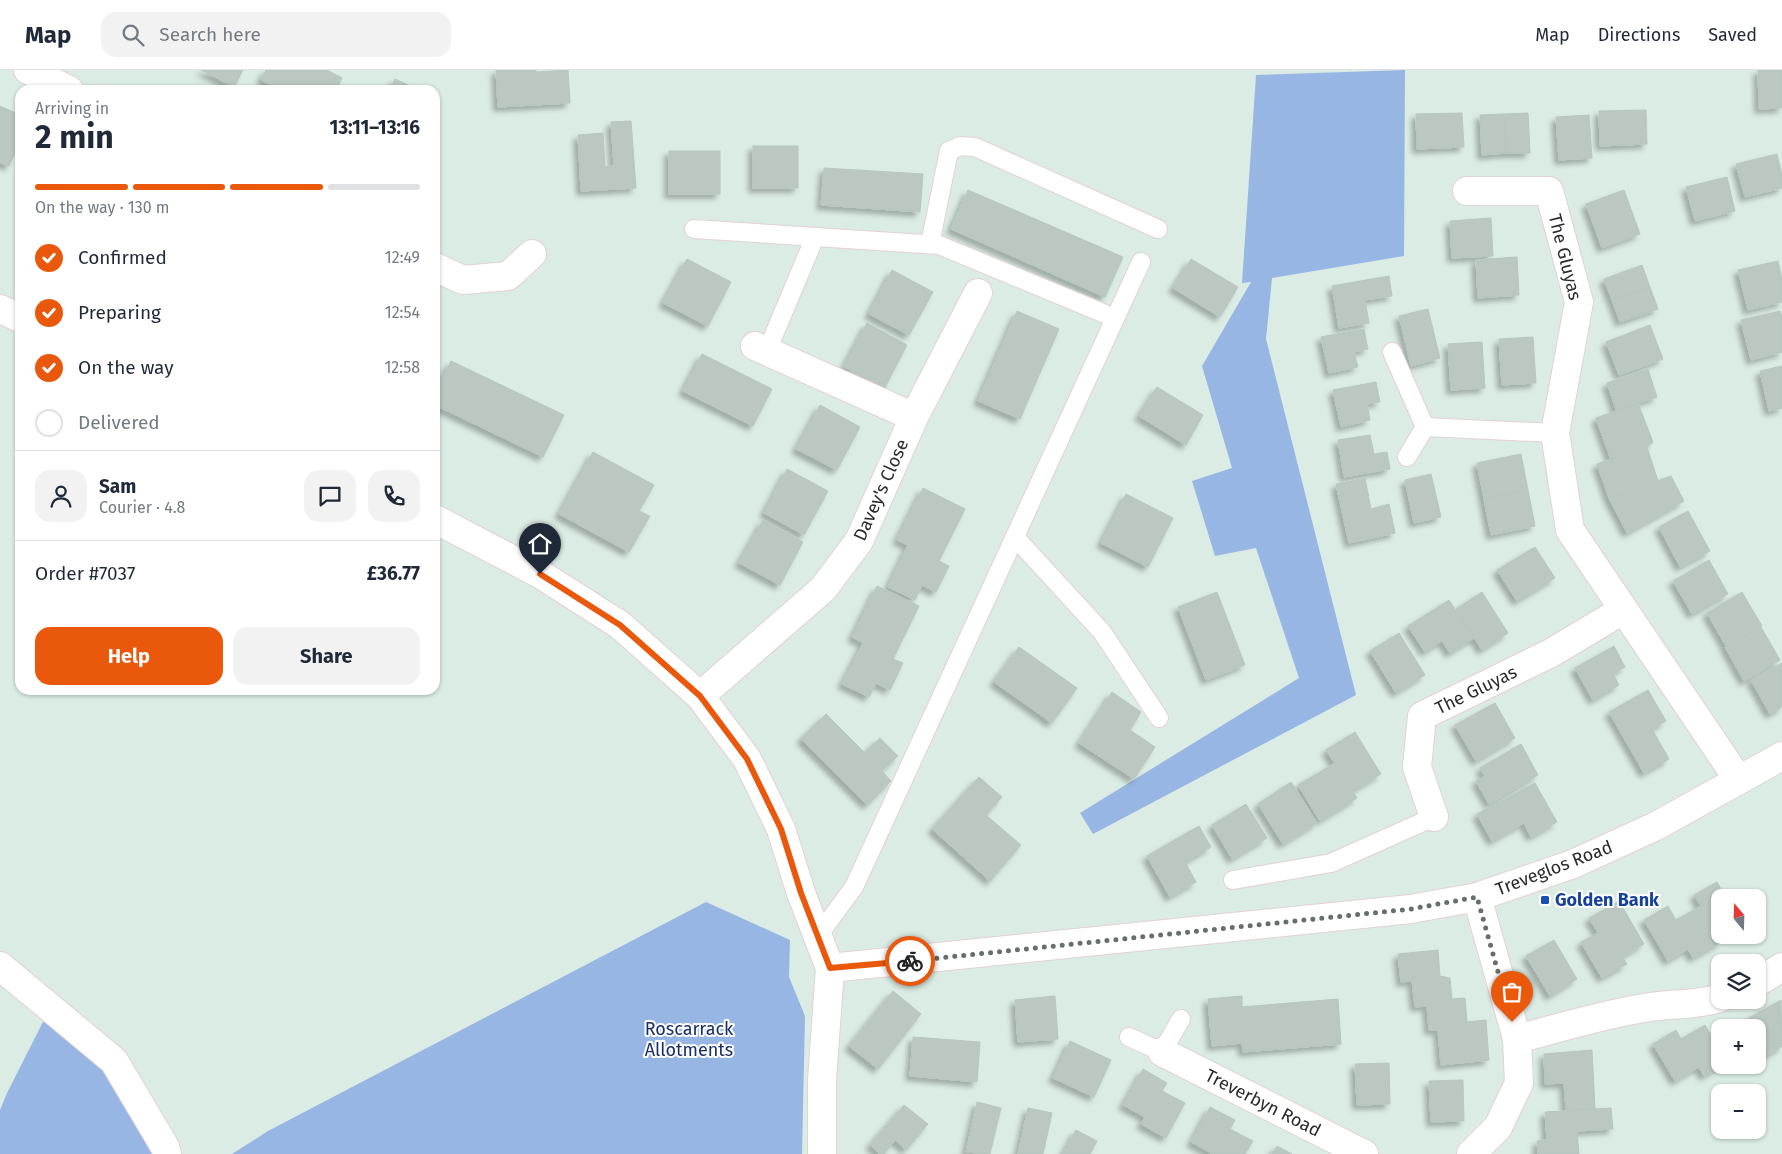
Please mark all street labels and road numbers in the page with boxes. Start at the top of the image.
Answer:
street label: The Gluyas [1544,212,1586,302]
street label: Davey's Close [849,436,913,544]
street label: The Gluyas [1432,661,1520,719]
street label: Treveglos Road [1493,836,1615,900]
street label: Treverbyn Road [1202,1064,1324,1142]

